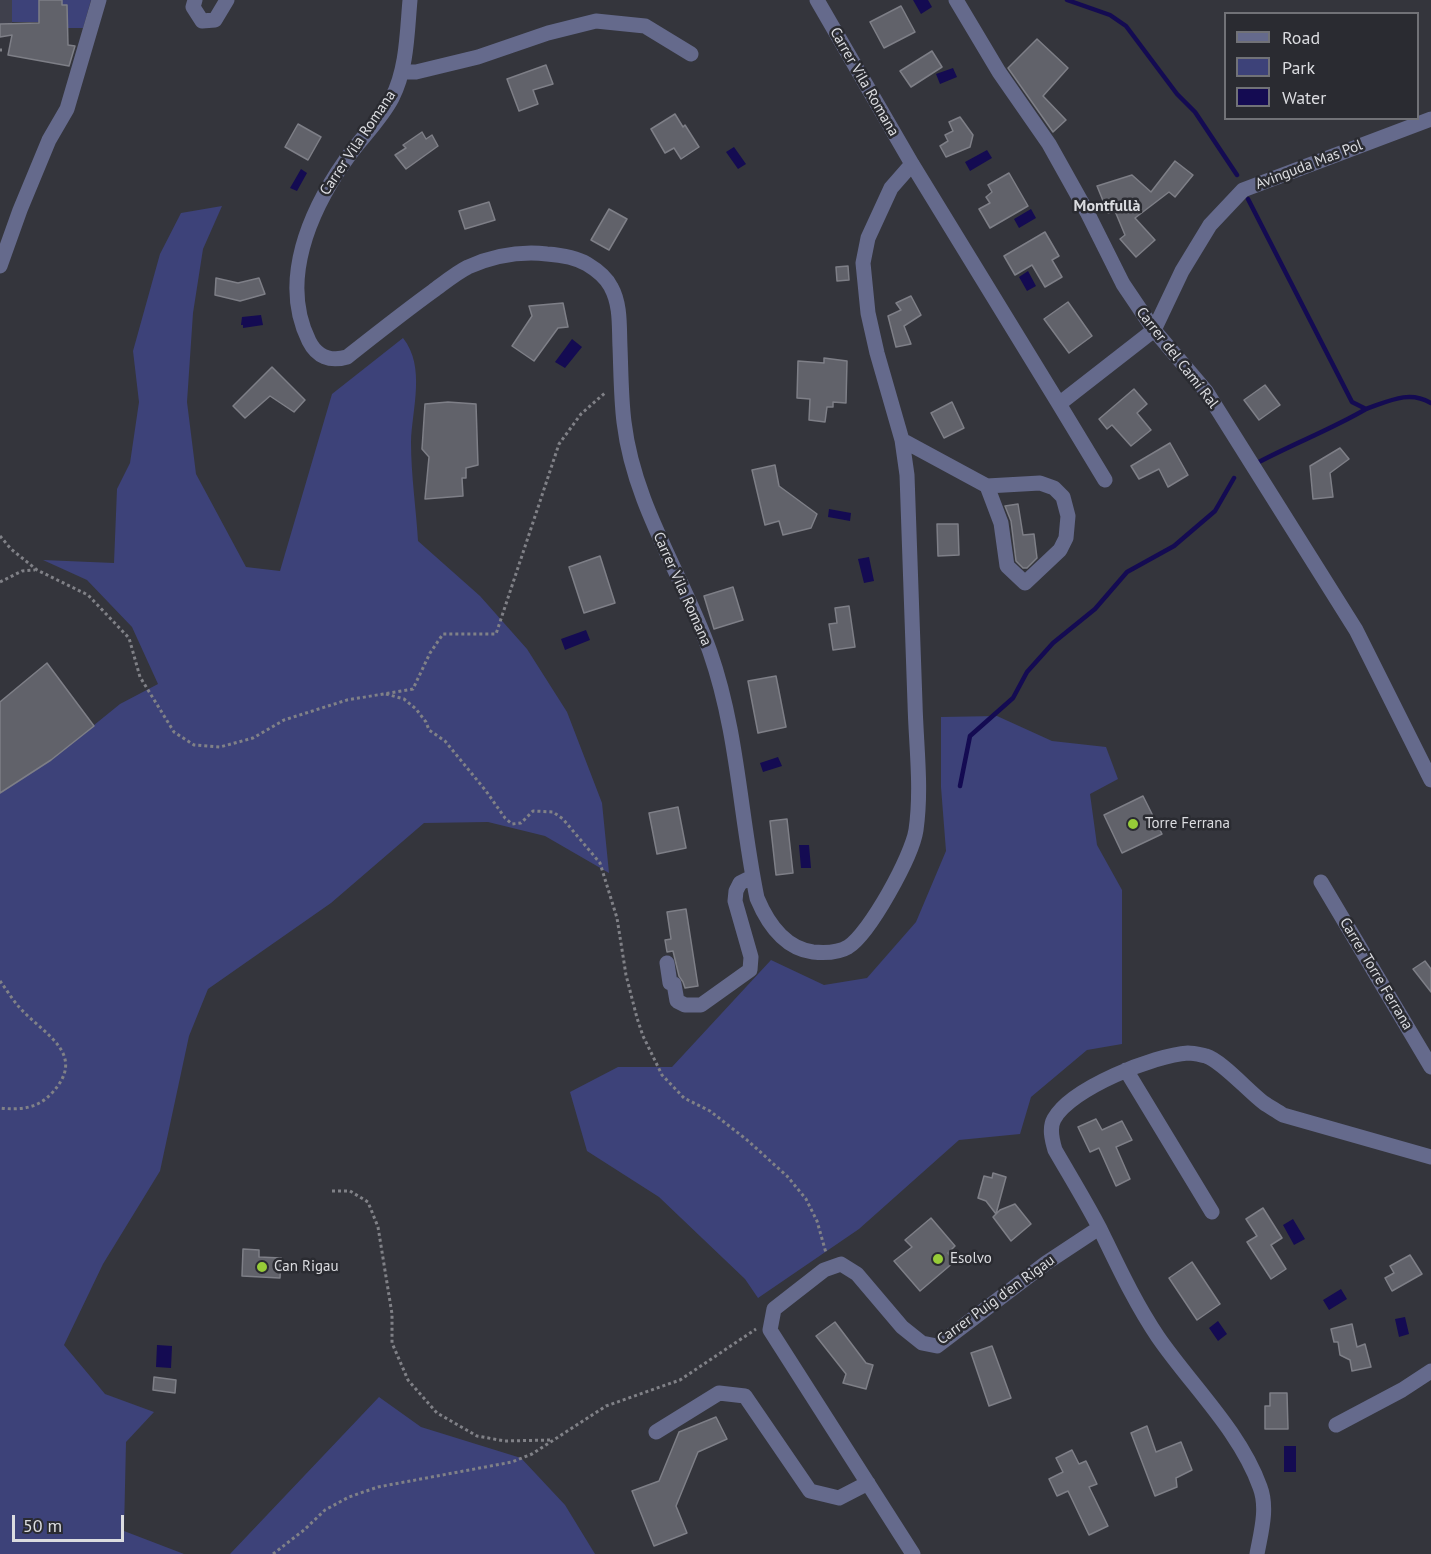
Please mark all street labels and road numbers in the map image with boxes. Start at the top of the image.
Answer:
street label: Carrer Vila Romana [826,24,902,140]
street label: Carrer Vila Romana [316,87,400,199]
street label: Avinguda Mas Pol [1253,136,1365,194]
street label: Carrer del Camí Ral [1132,304,1222,412]
street label: Carrer Vila Romana [649,529,715,649]
street label: Carrer Torre Ferrana [1335,915,1417,1033]
street label: Carrer Puig d'en Rigau [934,1251,1058,1349]

